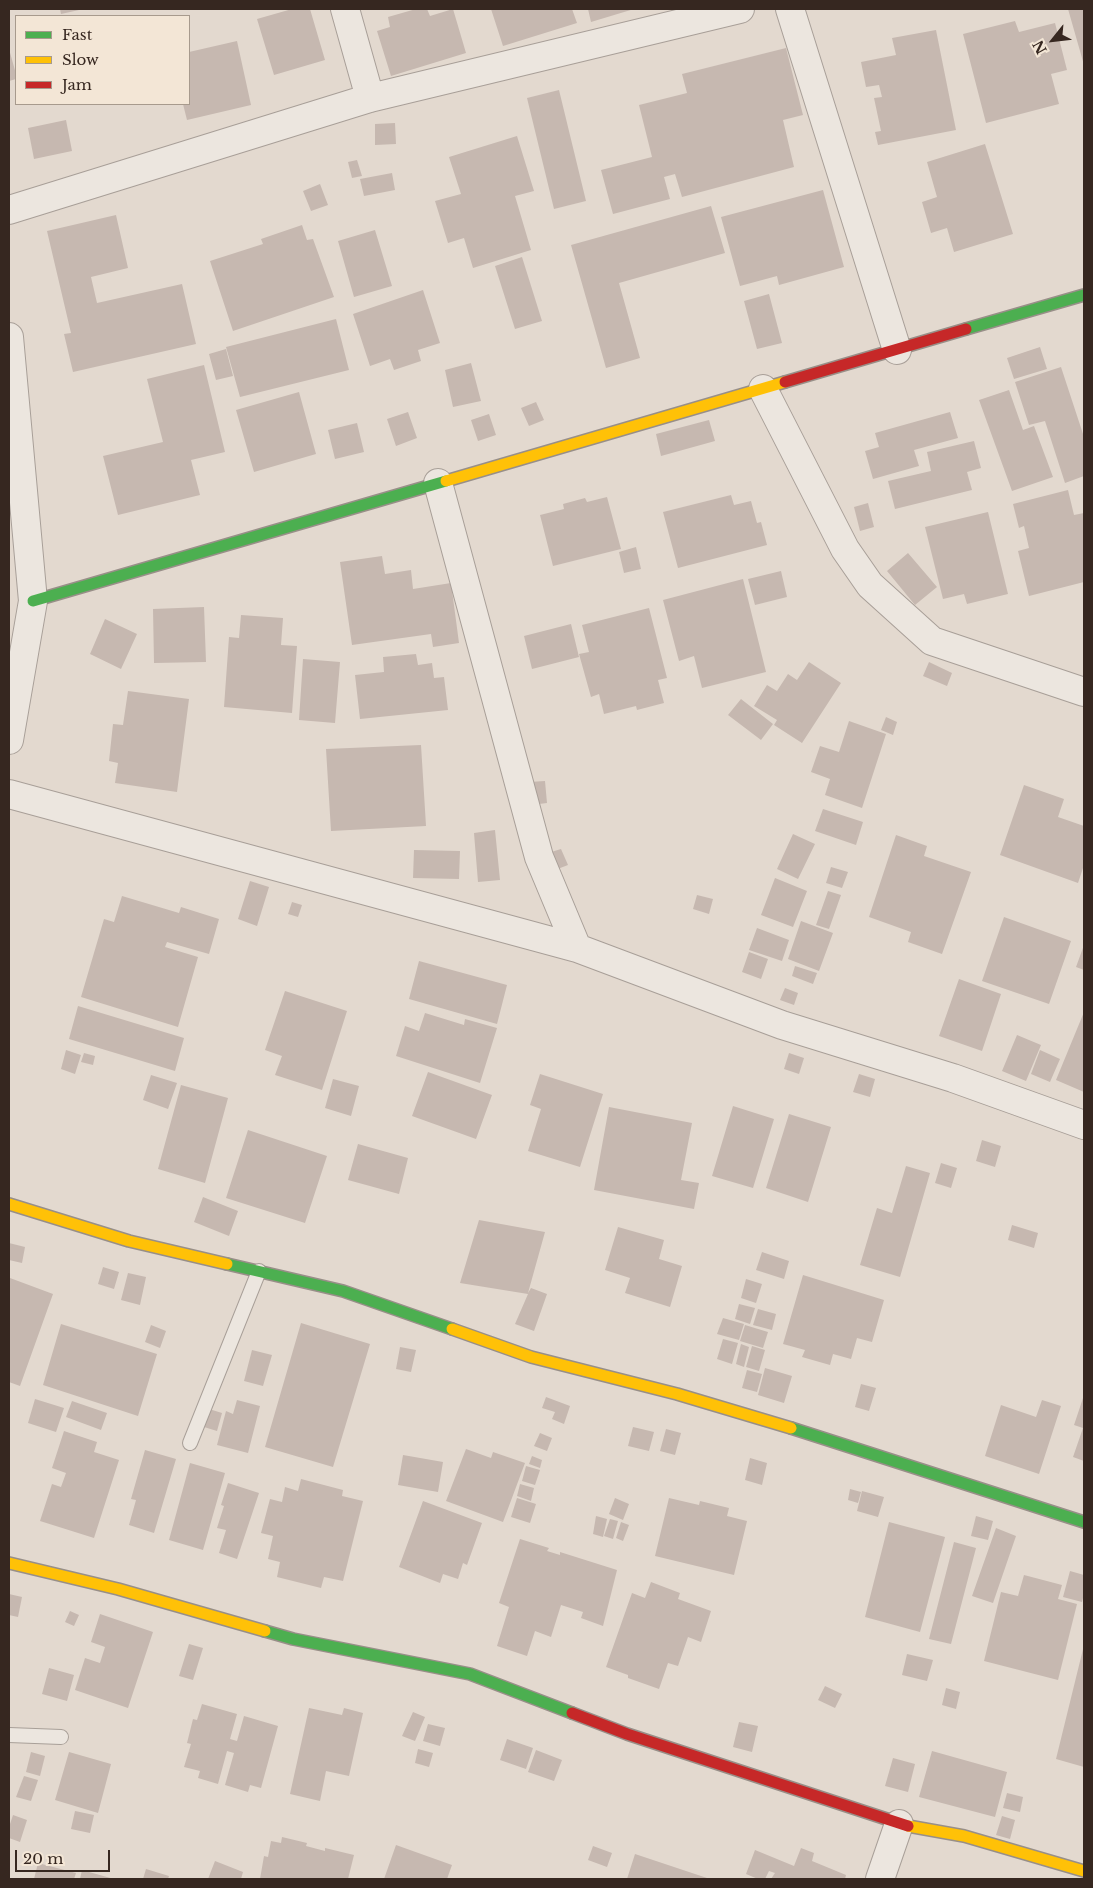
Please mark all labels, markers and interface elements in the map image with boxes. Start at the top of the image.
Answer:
legend [15,15,190,105]
north arrow [1028,15,1078,65]
text: Fast [62,25,92,44]
text: N [1029,37,1051,57]
text: Slow [62,50,99,69]
text: Jam [62,75,92,94]
scale bar [18,1840,112,1872]
text: 20 m [23,1849,63,1868]

